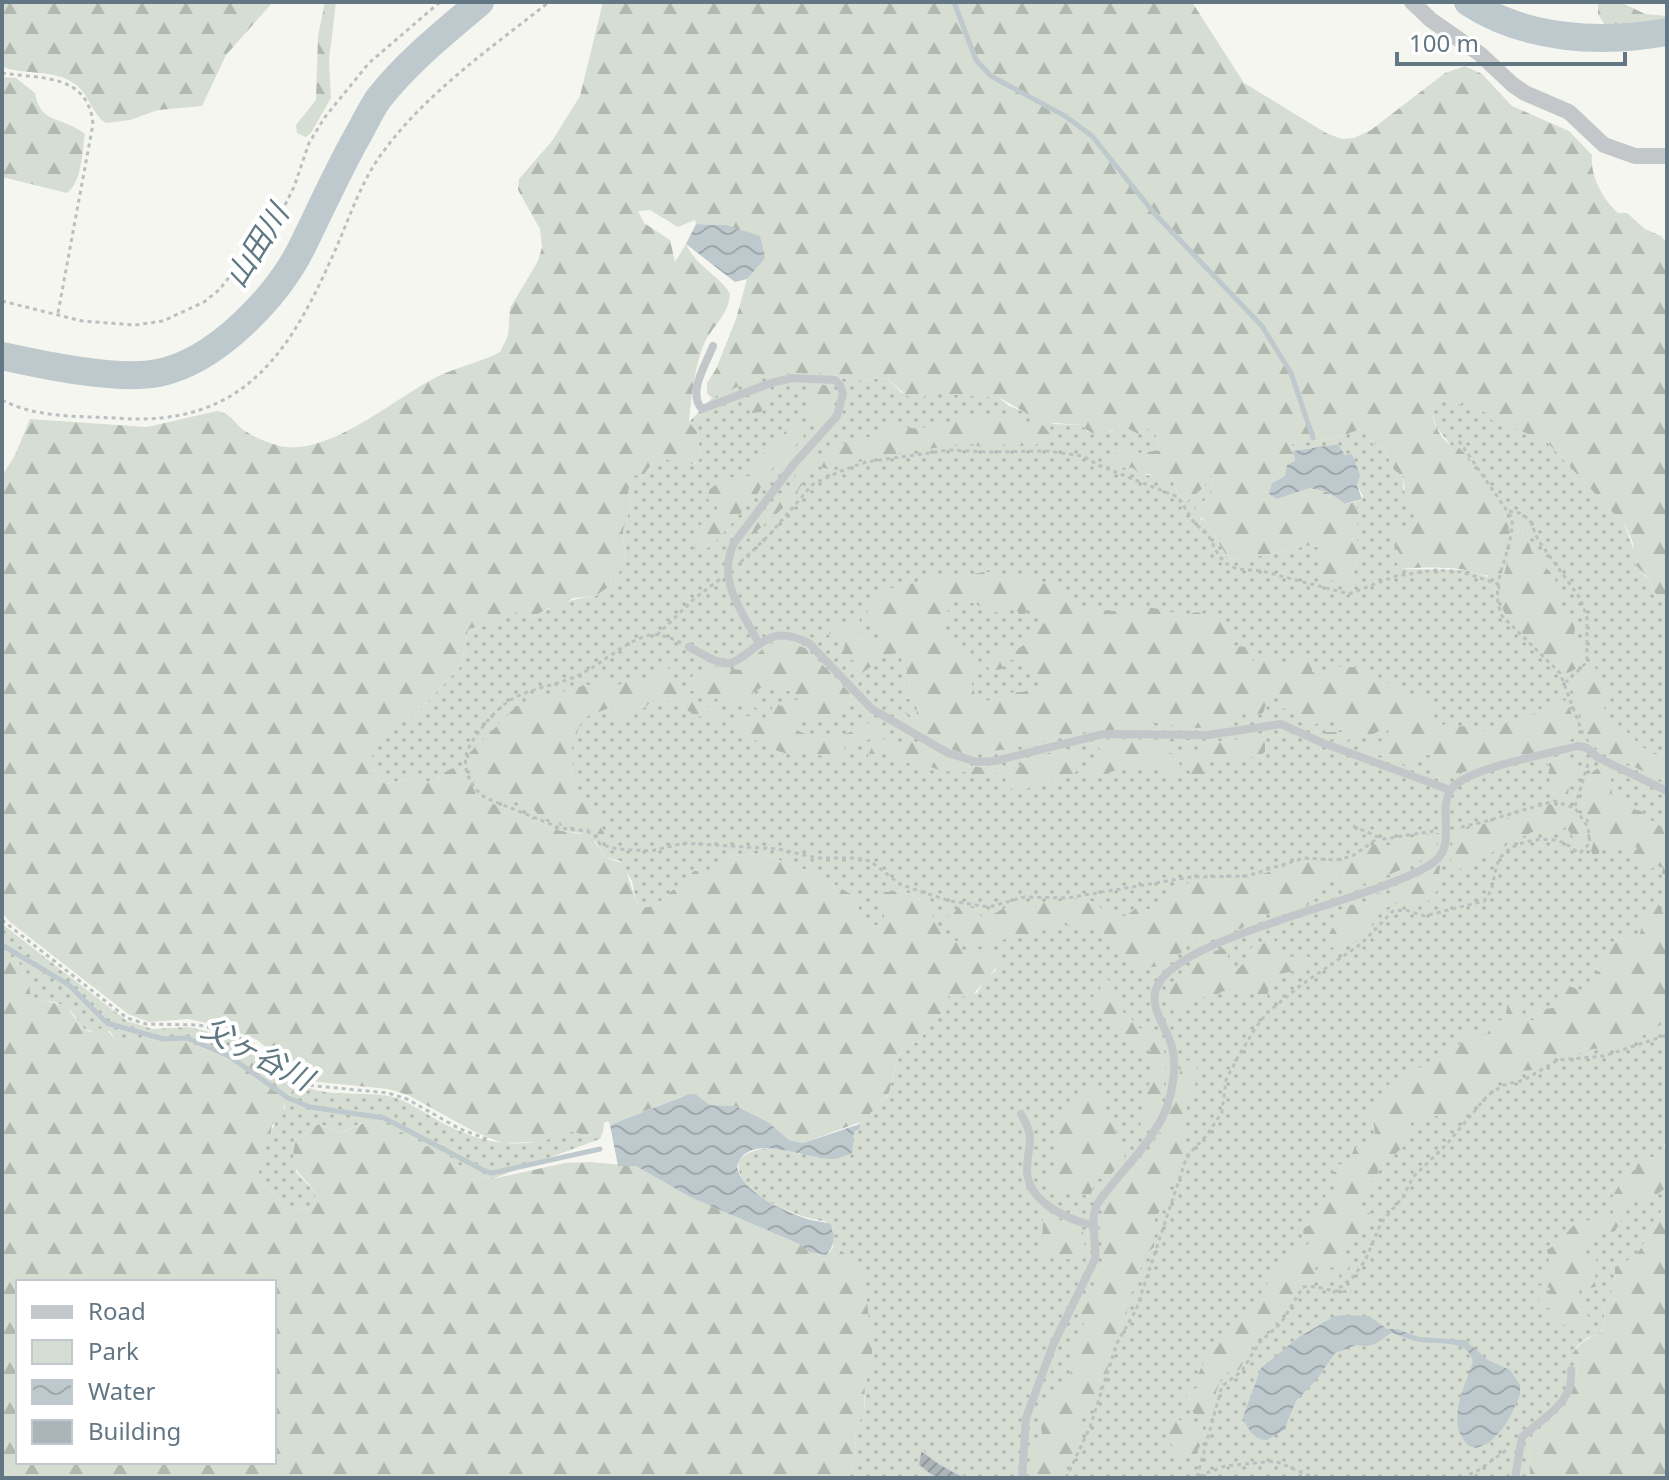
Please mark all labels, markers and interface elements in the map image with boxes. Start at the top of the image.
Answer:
scale bar [1397,16,1625,66]
text: 100 m [1409,26,1479,59]
water label: 山田川 [214,194,299,294]
water label: 父ヶ谷川 [195,1006,323,1100]
legend [16,1280,276,1464]
text: Road [88,1294,146,1327]
text: Park [88,1334,139,1367]
text: Water [88,1374,156,1407]
text: Building [88,1414,181,1447]

